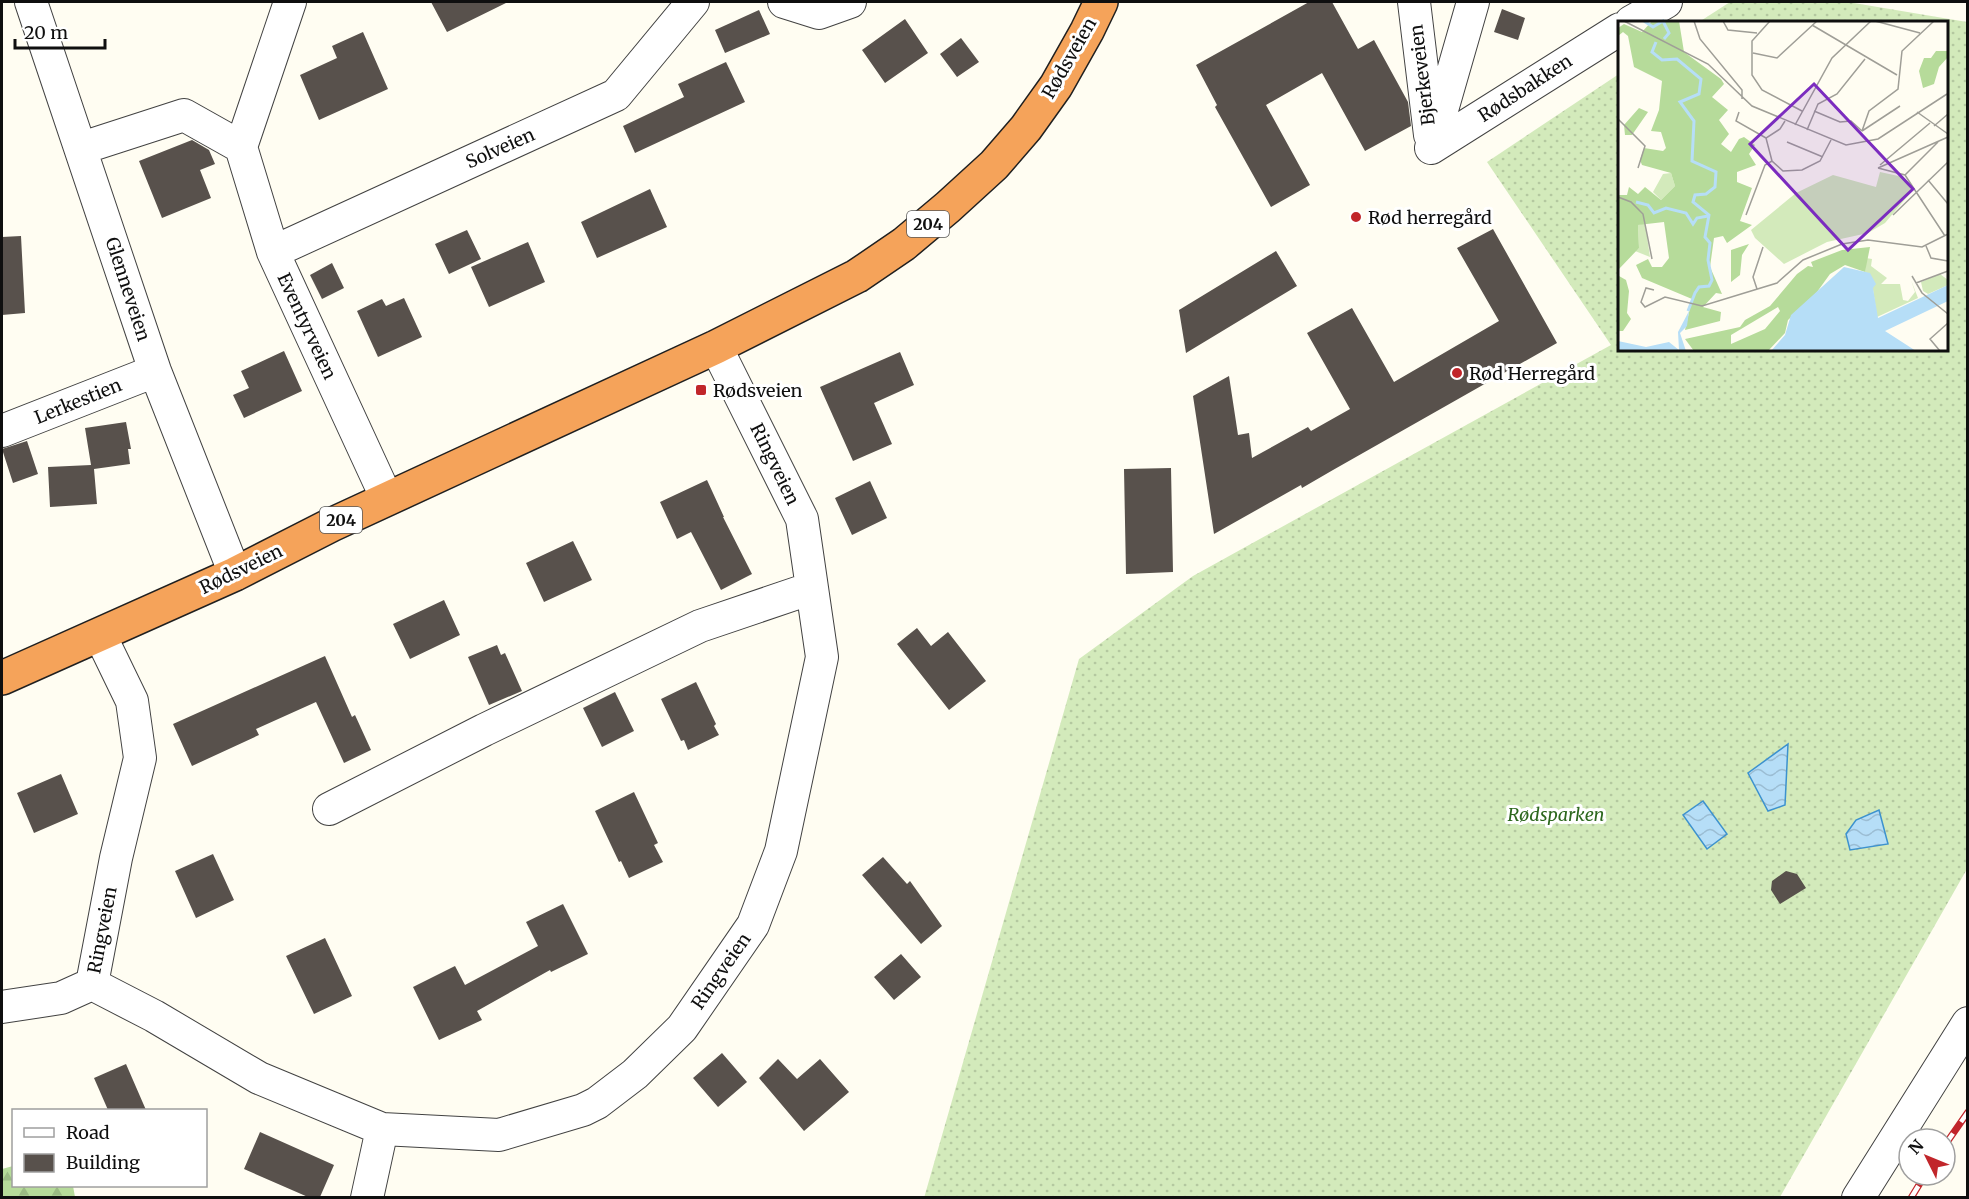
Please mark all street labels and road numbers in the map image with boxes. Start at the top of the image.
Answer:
street label: Rødsveien [1037,13,1101,103]
street label: Bjerkeveien [1404,23,1440,127]
street label: Rødsbakken [1474,49,1576,127]
street label: Solveien [462,123,538,173]
road number: 204 [907,211,949,237]
street label: Glenneveien [100,234,156,344]
street label: Eventyrveien [272,269,342,383]
street label: Lerkestien [31,373,125,429]
street label: Ringveien [745,419,805,509]
road number: 204 [320,507,362,533]
street label: Rødsveien [196,539,286,599]
street label: Ringveien [82,885,122,975]
street label: Ringveien [686,928,756,1014]

